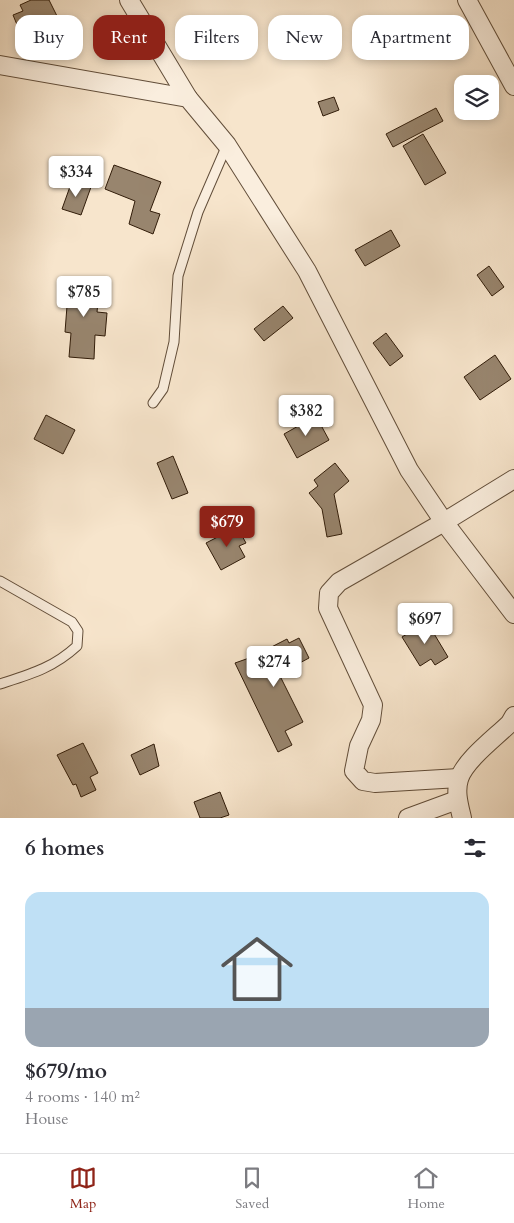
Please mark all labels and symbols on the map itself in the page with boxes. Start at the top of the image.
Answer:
pin: $334 [46,156,106,198]
pin: $785 [54,276,114,318]
pin: $382 [276,394,336,437]
pin: $679 [197,506,257,548]
pin: $697 [395,602,455,645]
pin: $274 [244,646,304,688]

